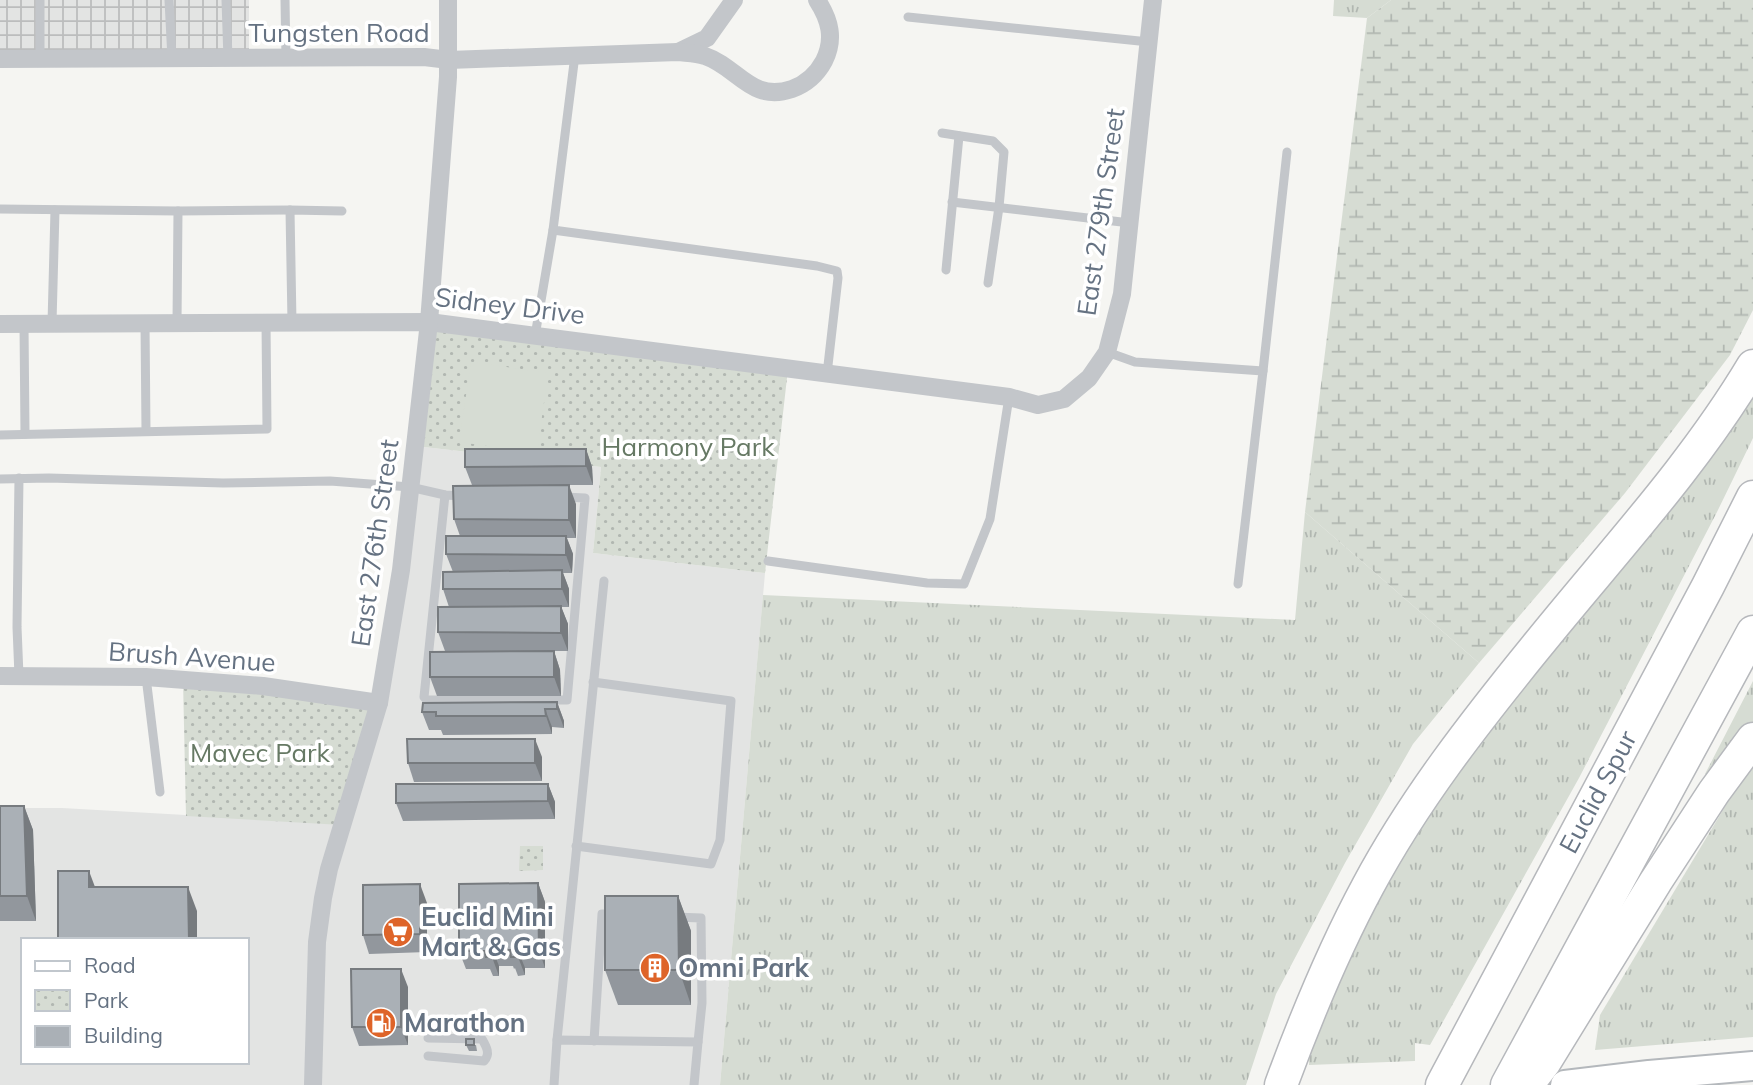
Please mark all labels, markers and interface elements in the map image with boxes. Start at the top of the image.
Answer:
street label: Tungsten Road [248,16,430,49]
street label: East 279th Street [1070,106,1131,318]
street label: Sidney Drive [433,280,587,331]
park label: Harmony Park [601,430,775,463]
street label: East 276th Street [344,437,405,649]
street label: Brush Avenue [107,634,277,679]
street label: Euclid Spur [1551,724,1644,859]
park label: Mavec Park [190,736,331,769]
place label: Euclid Mini Mart & Gas [421,900,561,963]
supermarket icon: Euclid Mini Mart & Gas [381,915,415,949]
legend [21,938,248,1064]
building icon: Omni Park [638,951,672,985]
place label: Omni Park [678,951,809,984]
text: Road [84,952,135,978]
text: Park [84,987,128,1013]
fuel station icon: Marathon [364,1006,398,1040]
place label: Marathon [404,1006,526,1039]
text: Building [84,1022,163,1048]

